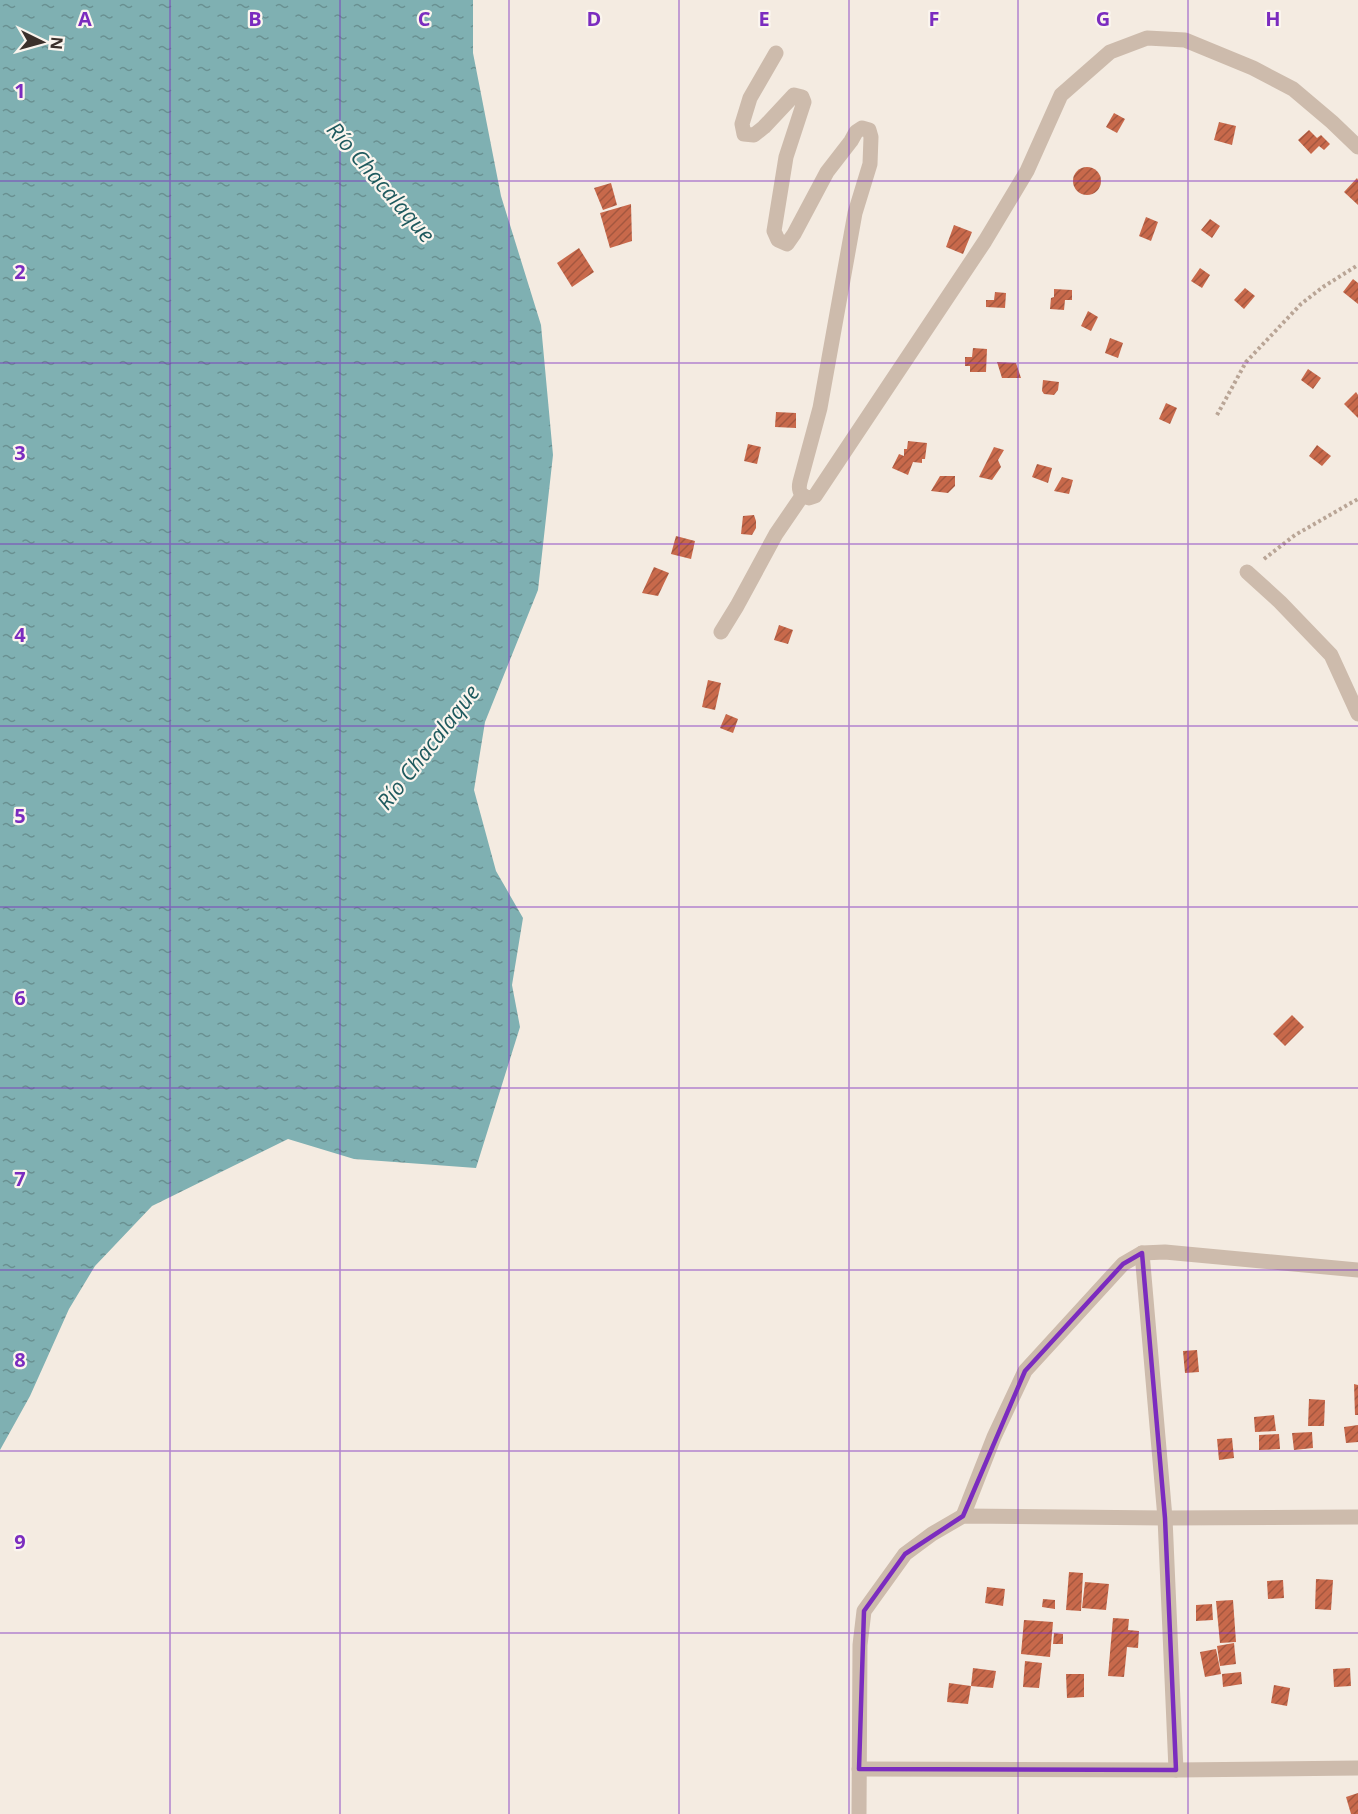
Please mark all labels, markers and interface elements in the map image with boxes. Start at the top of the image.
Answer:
text: A [78,5,92,32]
text: B [248,5,262,32]
text: C [418,5,431,32]
text: D [587,5,601,32]
text: E [758,5,770,32]
text: F [929,5,939,32]
text: G [1096,5,1110,32]
text: H [1265,5,1281,32]
north arrow [12,12,72,72]
text: N [45,36,68,51]
text: 1 [14,77,26,104]
water label: Río Chacalaque [321,115,443,248]
text: 2 [14,258,26,285]
text: 3 [14,439,26,466]
text: 4 [14,621,26,648]
water label: Río Chacalaque [369,678,486,815]
text: 5 [14,802,26,829]
text: 6 [14,984,26,1011]
text: 7 [14,1165,26,1192]
text: 8 [14,1346,26,1373]
text: 9 [14,1528,26,1555]

